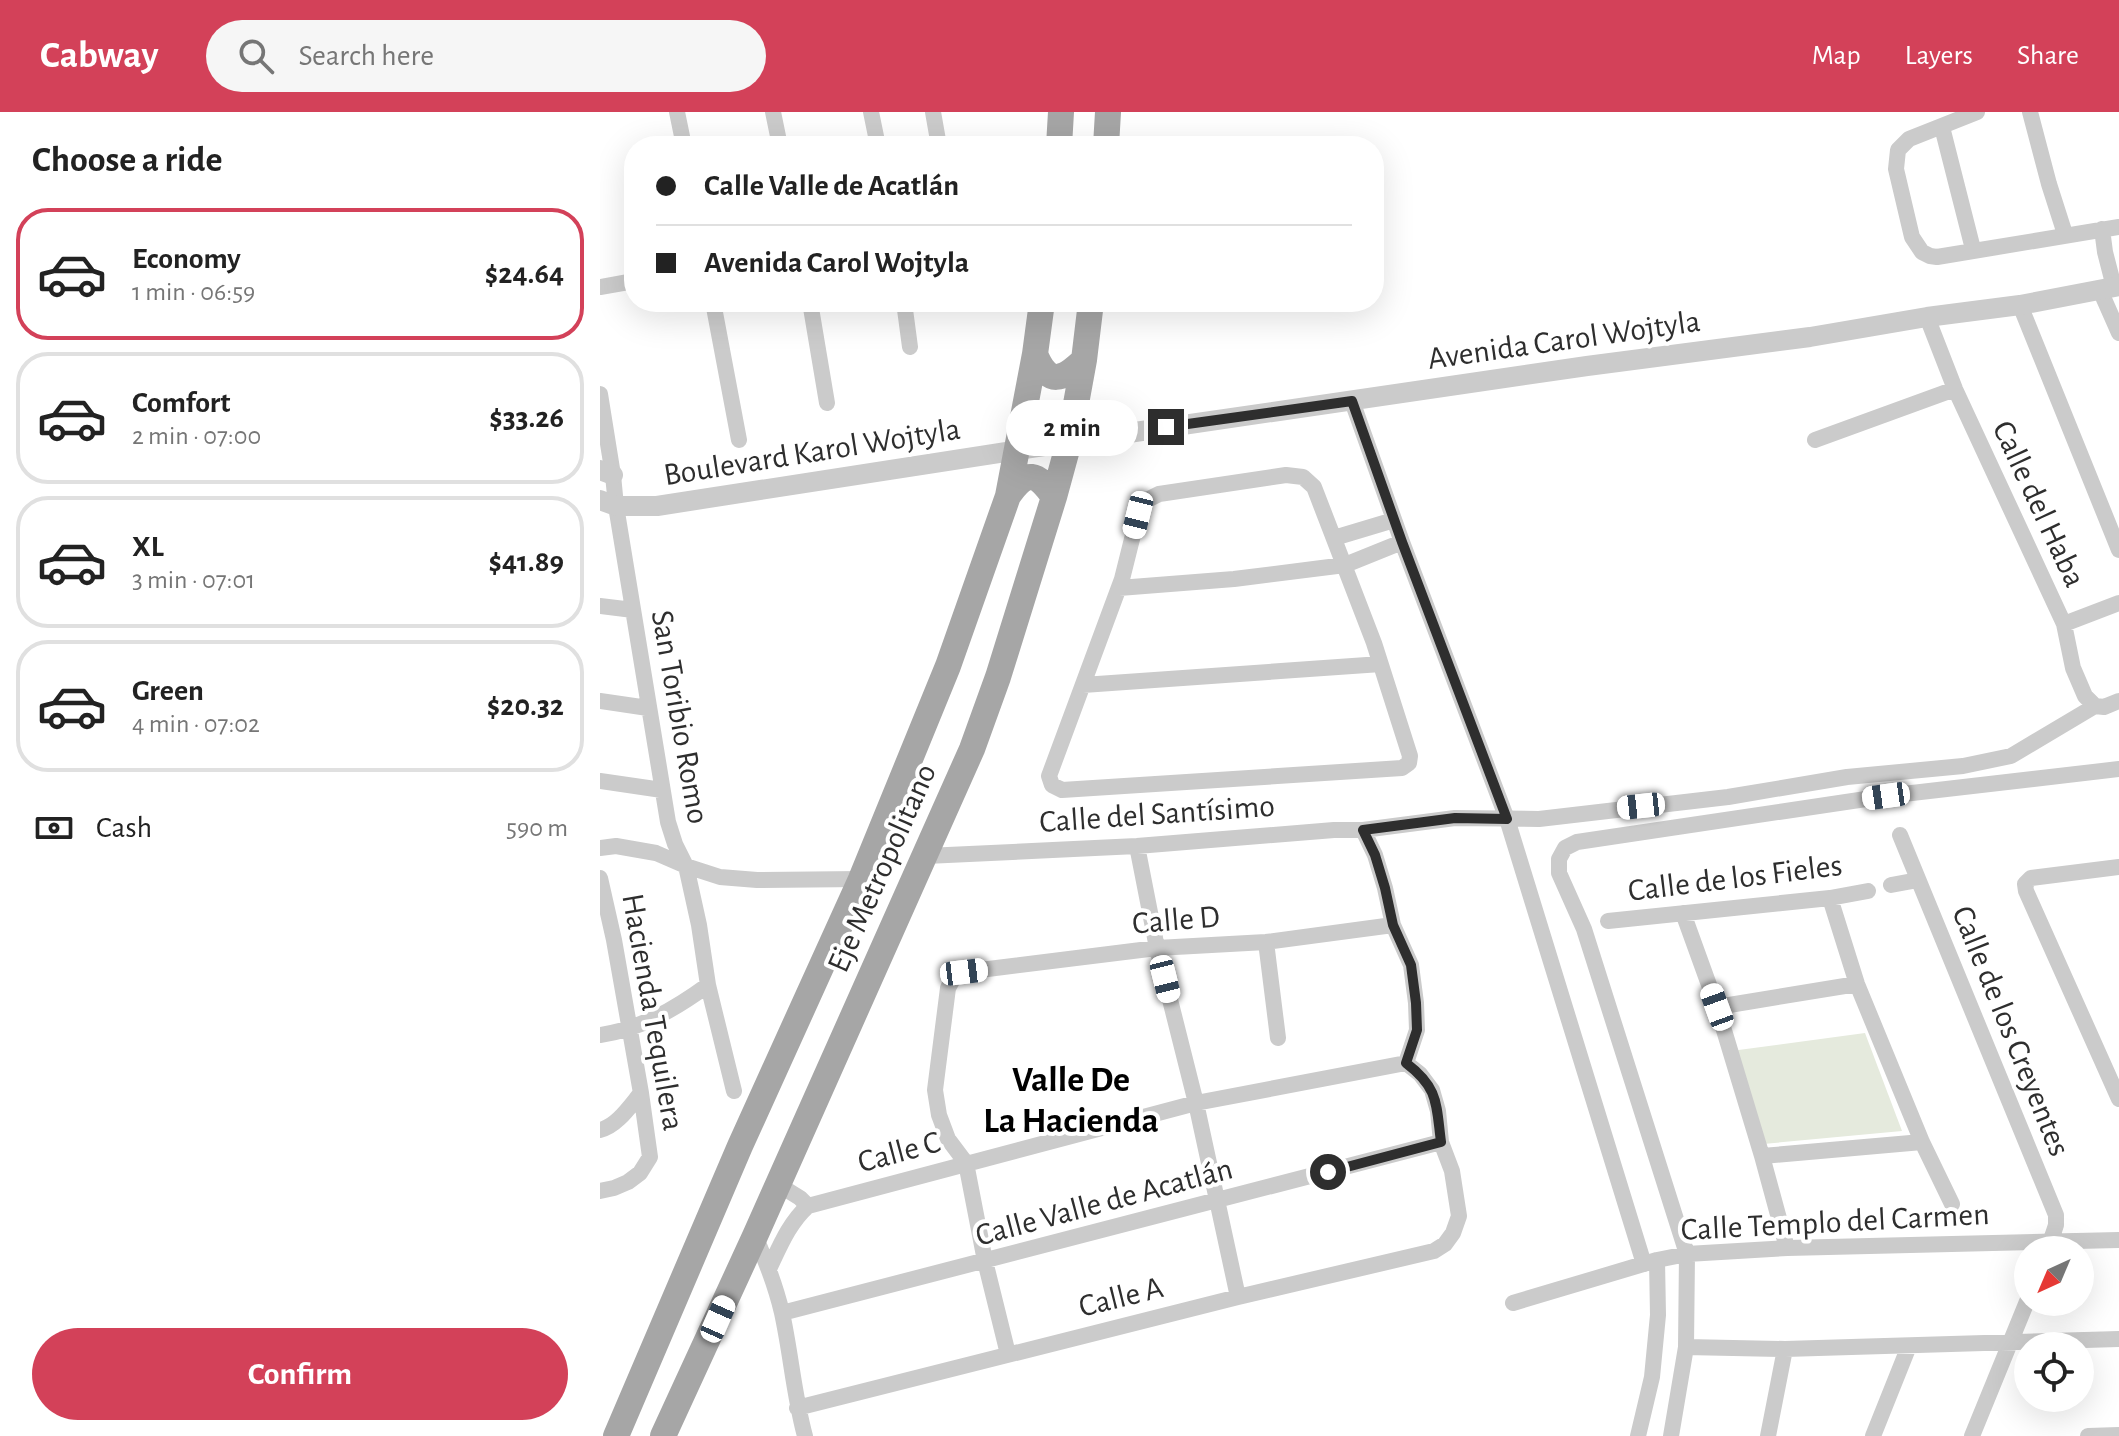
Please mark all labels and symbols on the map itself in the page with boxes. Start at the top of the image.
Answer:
street label: Avenida Carol Wojtyla [1426,305,1702,375]
callout: 2 min [1006,399,1138,455]
route end [1148,409,1184,445]
street label: Boulevard Karol Wojtyla [661,413,963,491]
street label: Calle del Haba [1987,416,2091,592]
car [1121,489,1155,541]
street label: San Toribio Romo [645,608,715,826]
street label: Eje Metropolitano [822,759,942,977]
car [1861,781,1911,811]
street label: Calle del Santísimo [1038,790,1276,838]
car [1616,792,1666,820]
street label: Calle de los Fieles [1626,849,1844,907]
street label: Hacienda Tequilera [616,891,690,1133]
street label: Calle D [1131,900,1221,940]
street label: Calle de los Creyentes [1946,901,2076,1161]
car [1148,953,1182,1005]
car [939,957,989,987]
car [1698,980,1736,1034]
district label: Valle De La Hacienda [983,1062,1159,1139]
street label: Calle C [854,1126,944,1178]
street label: Calle Valle de Acatlán [972,1152,1236,1252]
route start [1310,1154,1346,1190]
street label: Calle Templo del Carmen [1680,1198,1990,1246]
north arrow [2014,1236,2094,1316]
street label: Calle A [1076,1271,1166,1323]
car [697,1292,739,1346]

